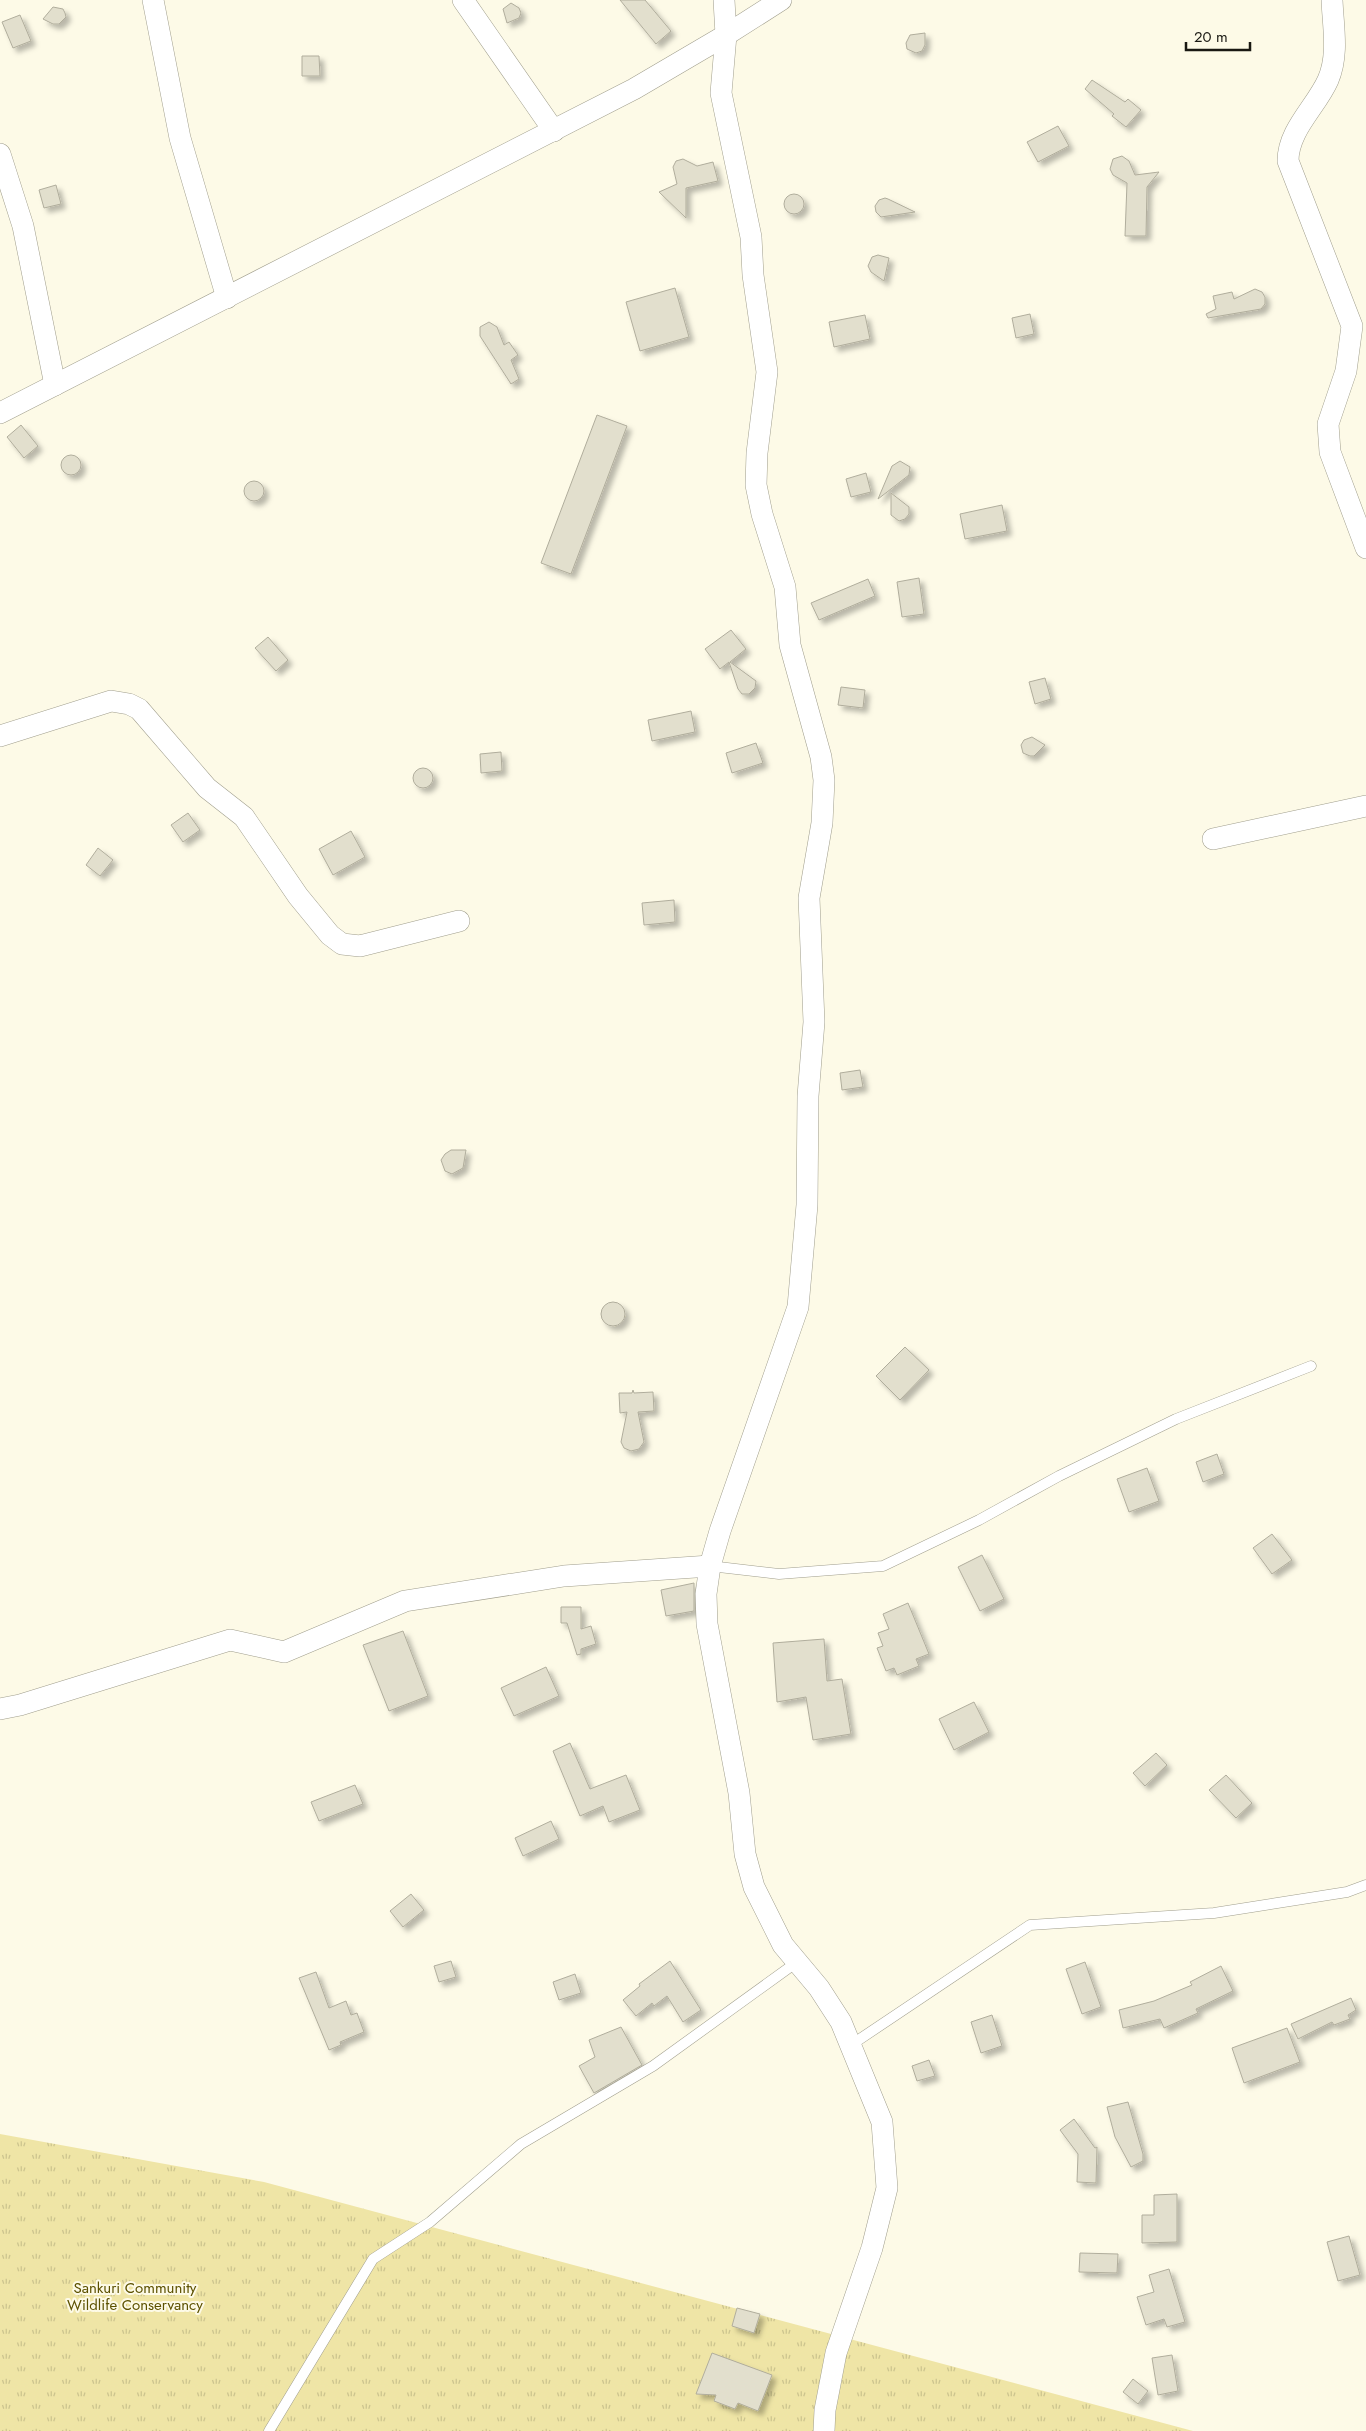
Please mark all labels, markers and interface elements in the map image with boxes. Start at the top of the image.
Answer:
scale bar [1186,20,1250,52]
text: 20 m [1194,26,1228,48]
park label: Sankuri Community Wildlife Conservancy [67,2277,203,2316]

